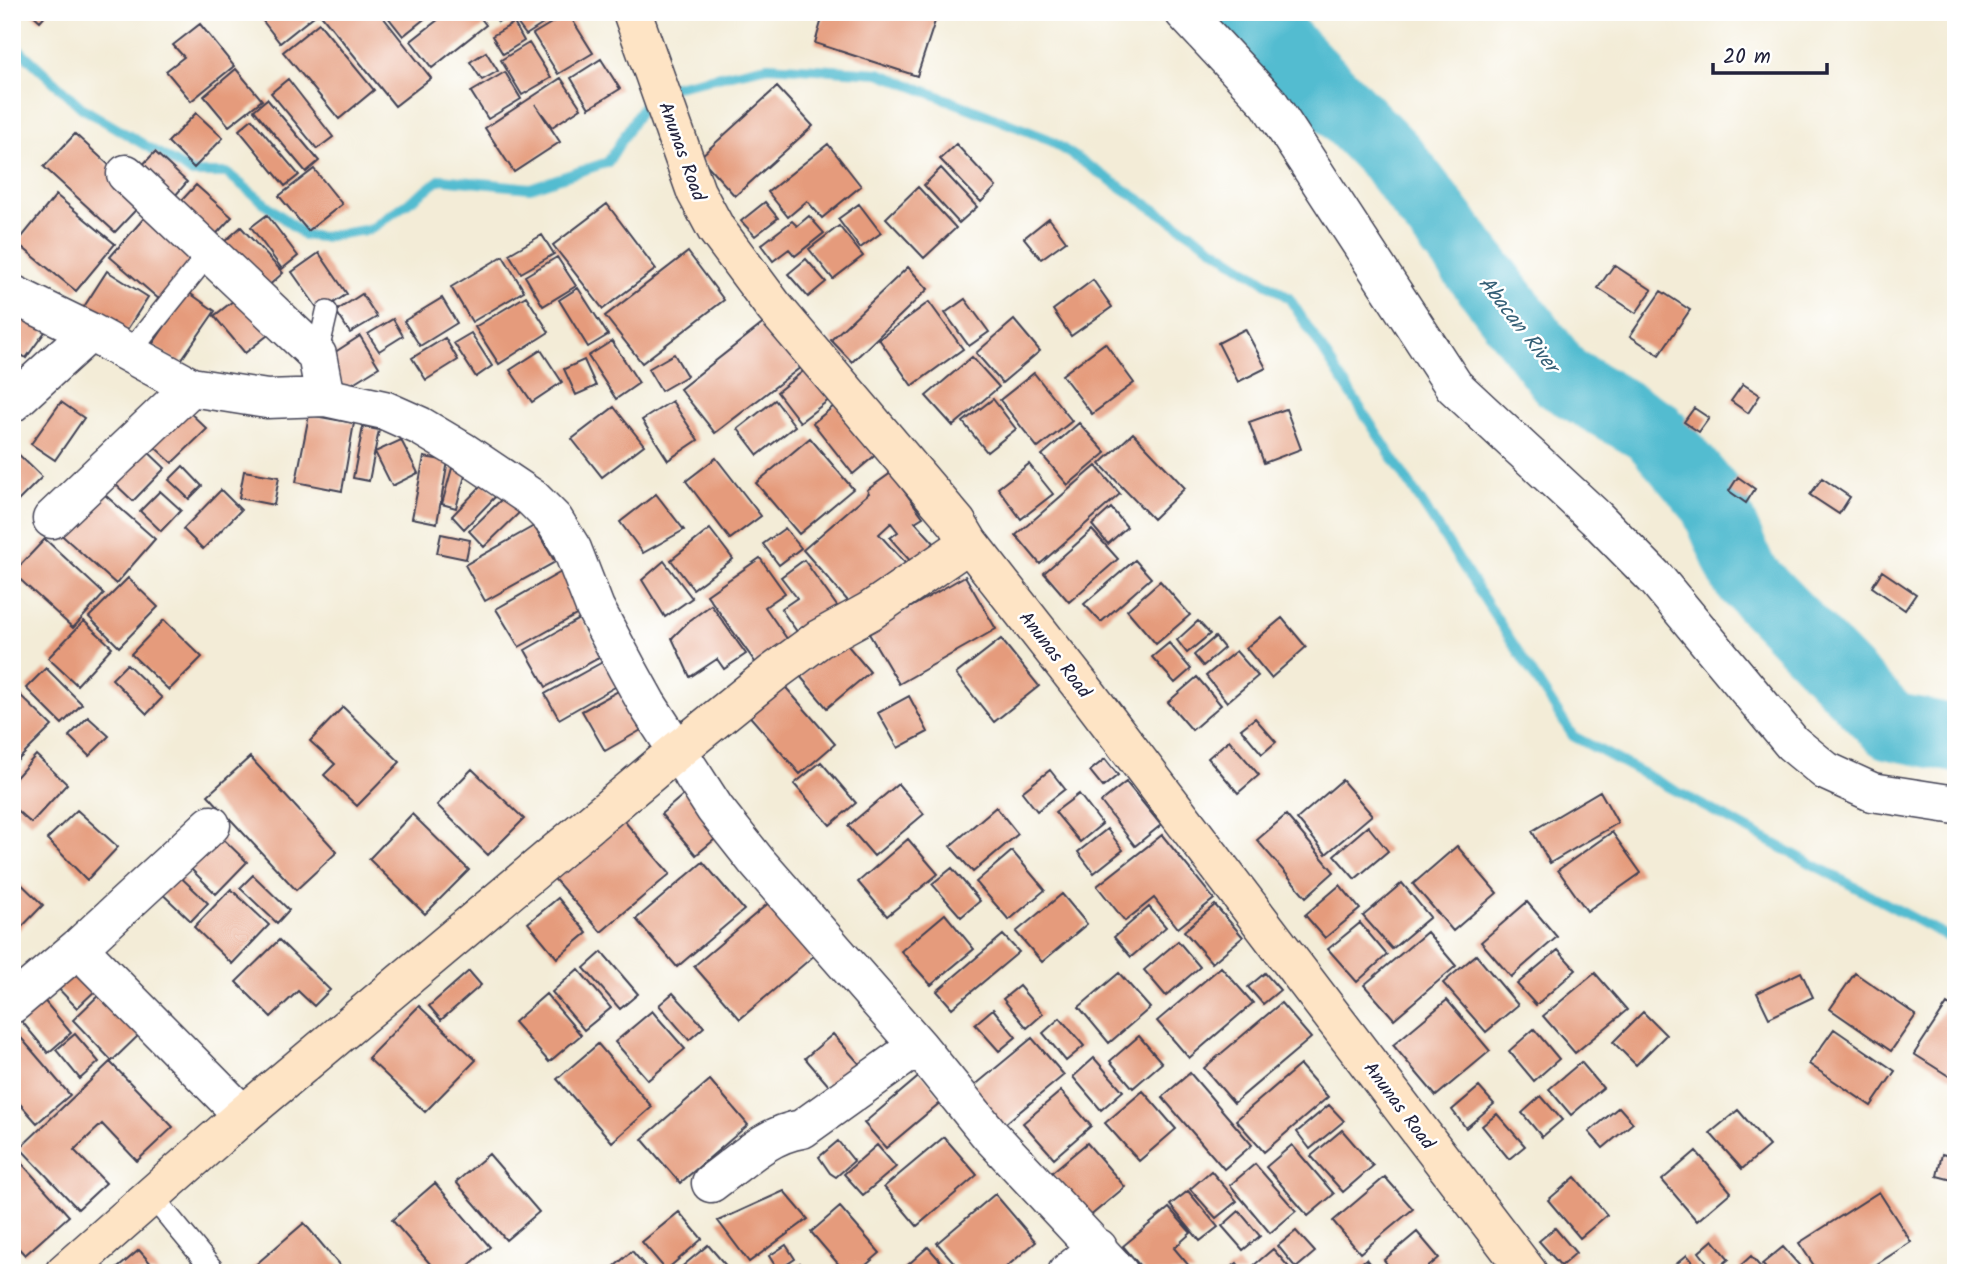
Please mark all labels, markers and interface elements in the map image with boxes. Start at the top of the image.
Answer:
scale bar [1713,32,1826,76]
text: 20 m [1723,41,1771,74]
street label: Anunas Road [649,98,713,206]
water label: Abacan River [1469,269,1569,384]
street label: Anunas Road [1011,605,1098,706]
street label: Anunas Road [1355,1056,1442,1157]

